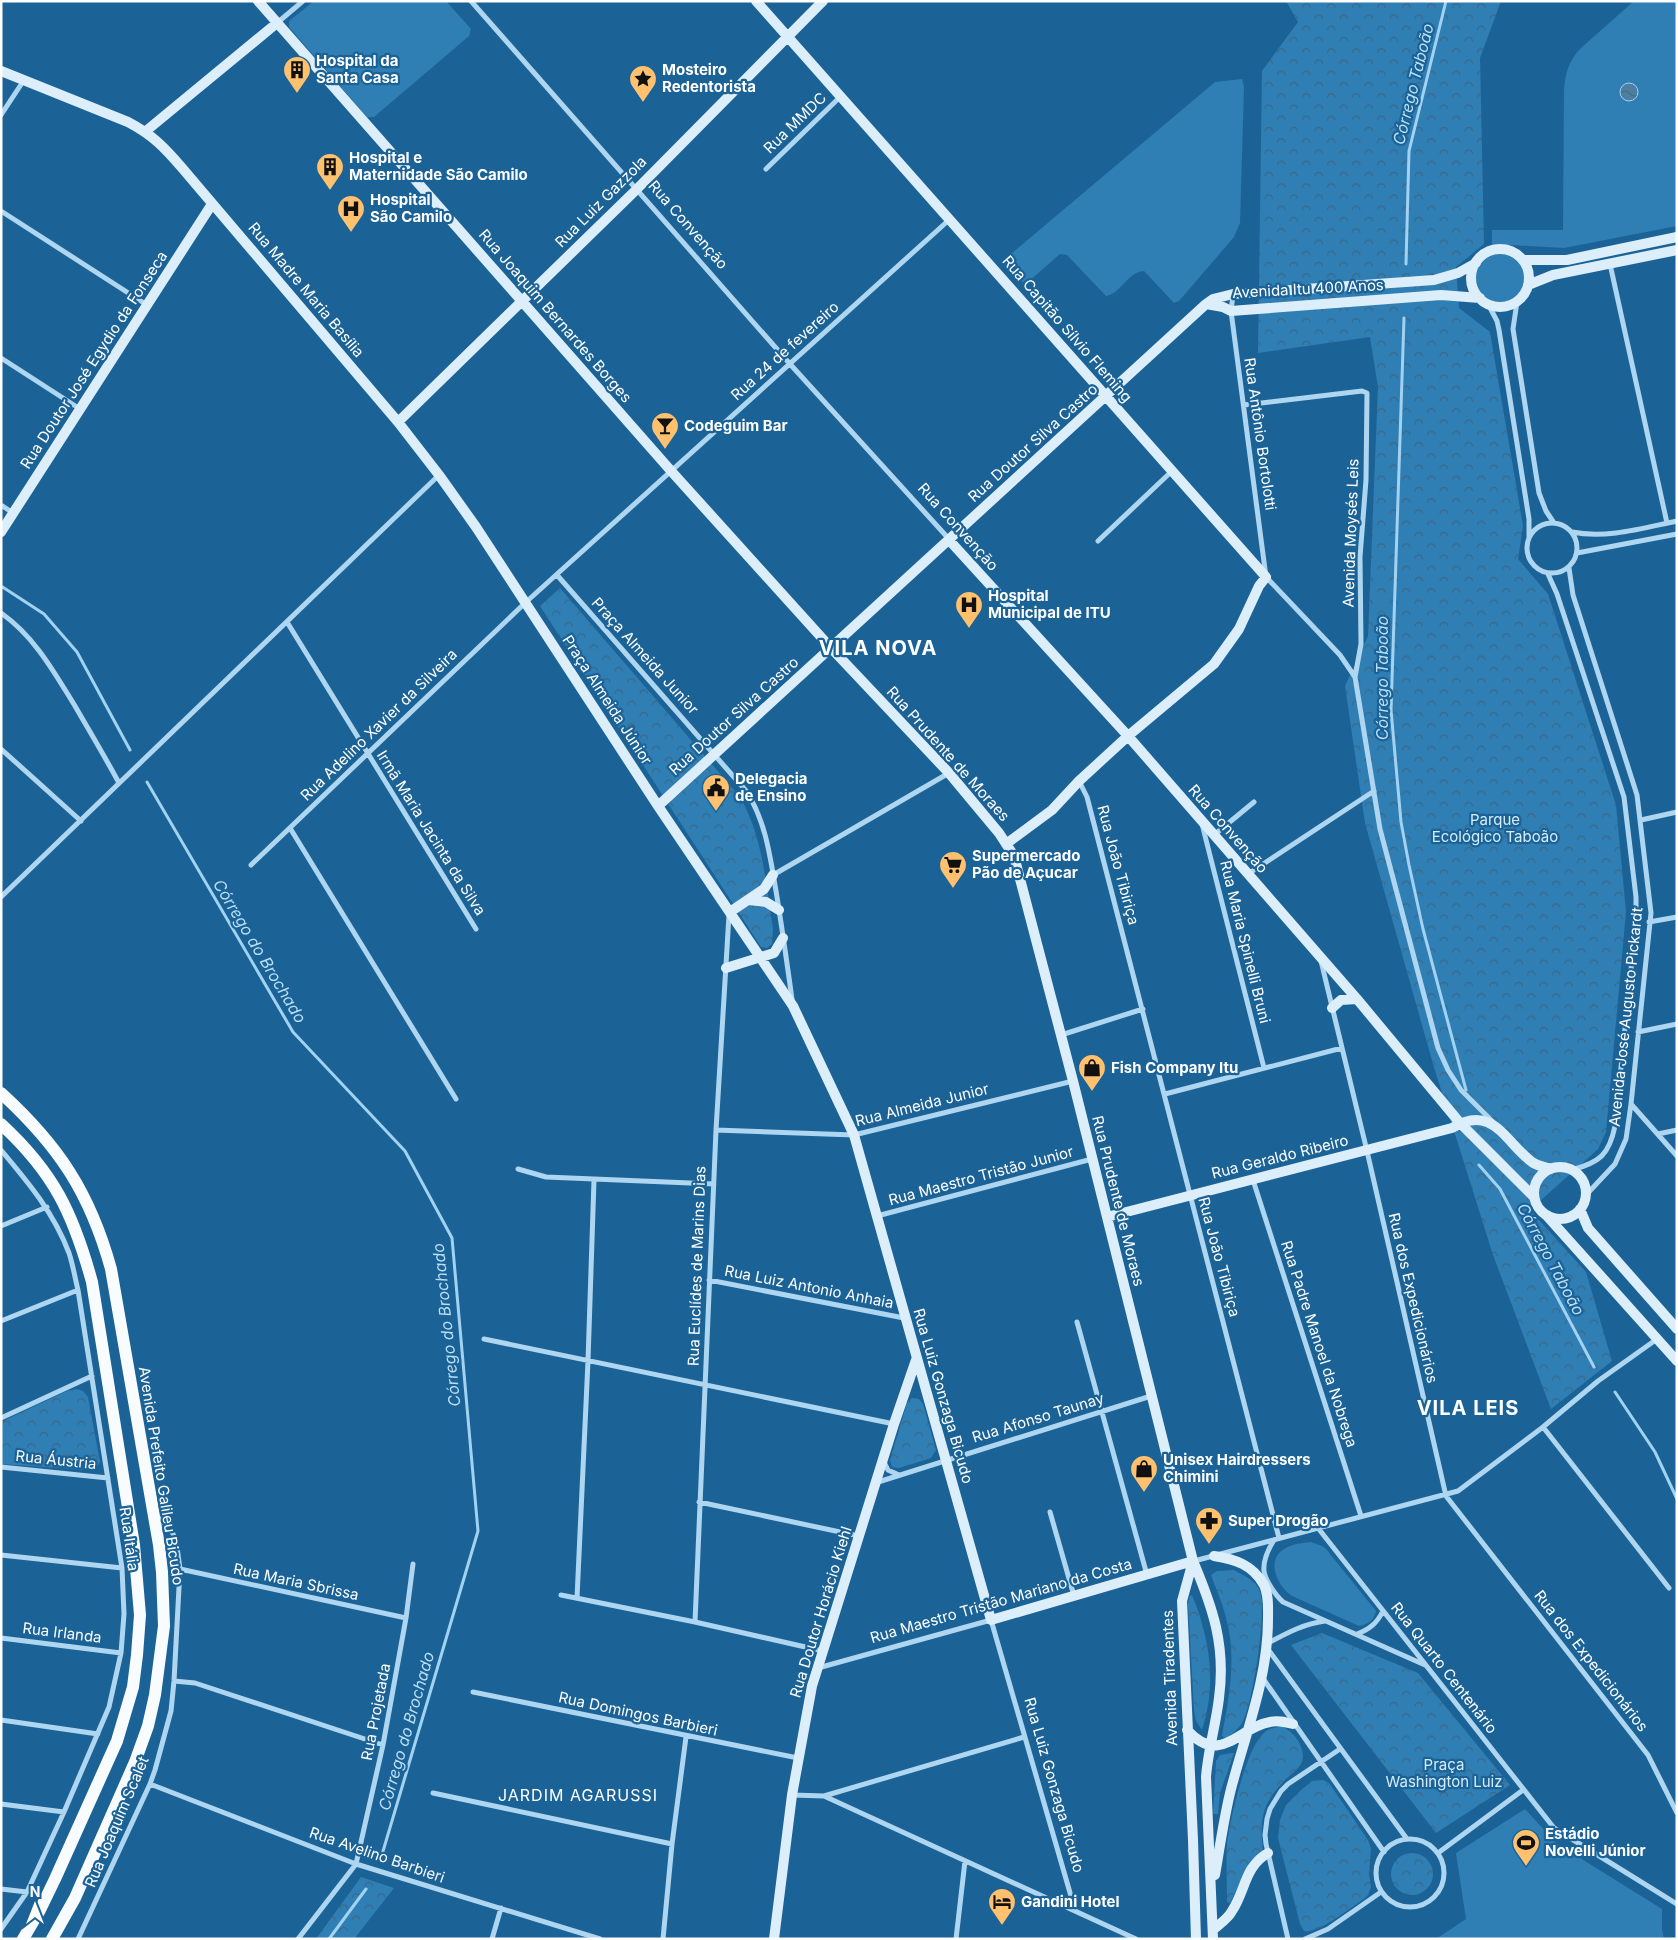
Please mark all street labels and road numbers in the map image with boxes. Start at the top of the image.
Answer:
street label: Rua MMDC [759,88,830,157]
street label: Rua Luiz Gazzola [551,152,650,251]
street label: Rua Convenção [645,176,732,273]
street label: Rua Madre Maria Basília [244,218,368,361]
street label: Rua Joaquim Bernardes Borges [475,225,636,406]
street label: Rua Doutor José Egydio da Fonseca [16,247,171,472]
street label: Rua Capitão Sílvio Fleming [998,251,1136,406]
street label: Avenida Itu 400 Anos [1232,275,1384,302]
street label: Rua 24 de fevereiro [727,297,843,404]
street label: Rua Antônio Bortolotti [1240,356,1281,512]
street label: Rua Doutor Silva Castro [964,379,1101,506]
street label: Avenida Moysés Leis [1338,458,1363,608]
street label: Rua Convenção [914,479,1003,575]
street label: Praça Almeida Junior [588,593,703,718]
street label: Praça Almeida Júnior [558,631,657,768]
street label: Rua Adelino Xavier da Silveira [296,645,461,805]
street label: Rua Doutor Silva Castro [665,652,802,779]
street label: Rua Prudente de Moraes [883,682,1014,825]
street label: Irmã Maria Jacinta da Silva [373,747,490,919]
street label: Rua Convenção [1185,780,1272,877]
street label: Rua João Tibiriça [1093,803,1144,927]
street label: Rua Maria Spinelli Bruni [1216,858,1275,1025]
street label: Avenida José Augusto Pickardt [1605,906,1646,1127]
street label: Rua Almeida Junior [853,1079,991,1130]
street label: Rua Prudente de Moraes [1088,1114,1149,1288]
street label: Rua Geraldo Ribeiro [1209,1130,1350,1183]
street label: Rua Maestro Tristão Junior [886,1142,1076,1209]
street label: Rua Euclídes de Marins Dias [684,1165,709,1366]
street label: Rua João Tibiriça [1194,1195,1245,1319]
street label: Rua dos Expedicionários [1385,1211,1442,1385]
street label: Rua Padre Manoel da Nobrega [1277,1238,1362,1450]
street label: Rua Luiz Antonio Anhaia [723,1261,895,1312]
street label: Rua Luiz Gonzaga Bicudo [909,1306,978,1486]
street label: Avenida Prefeito Galileu Bicudo [135,1365,188,1587]
street label: Rua Afonso Taunay [970,1388,1107,1447]
street label: Rua Áustria [15,1446,97,1473]
street label: Rua Itália [116,1506,143,1572]
street label: Rua Doutor Horácio Kiehl [785,1524,856,1700]
street label: Rua Maestro Tristão Mariano da Costa [868,1554,1134,1647]
street label: Rua Maria Sbrissa [232,1559,361,1604]
street label: Rua dos Expedicionários [1530,1586,1653,1735]
street label: Rua Quarto Centenário [1387,1598,1502,1737]
street label: Avenida Tiradentes [1158,1610,1181,1746]
street label: Rua Irlanda [21,1618,103,1647]
street label: Rua Projetada [357,1662,394,1762]
street label: Rua Domingos Barbieri [557,1687,719,1740]
street label: Rua Luiz Gonzaga Bicudo [1020,1695,1089,1875]
street label: Rua Joaquim Scalet [80,1753,153,1890]
street label: Rua Avelino Barbieri [307,1822,447,1887]

